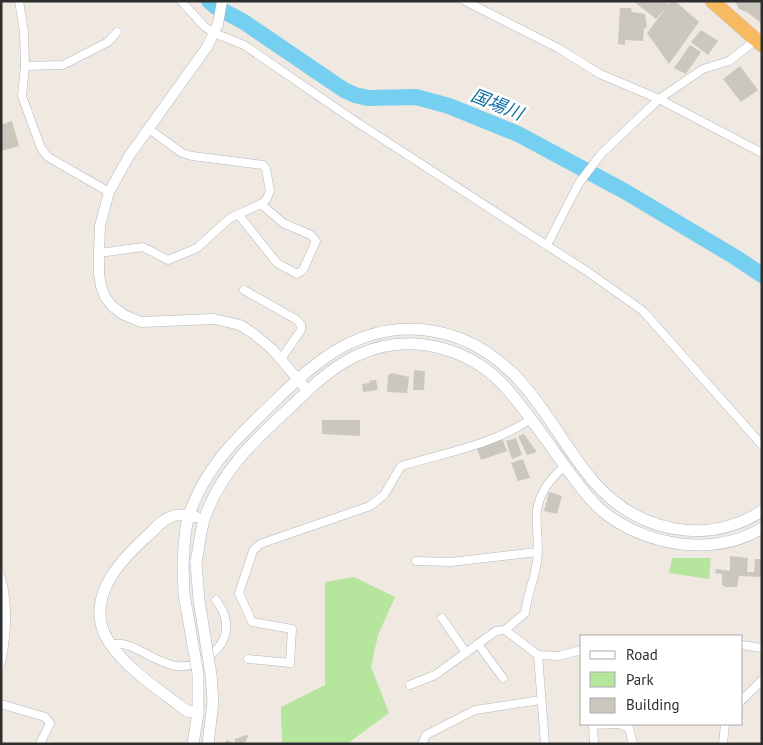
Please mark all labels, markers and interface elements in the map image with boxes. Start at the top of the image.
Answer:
water label: 国場川 [468,83,528,126]
legend [580,635,743,725]
text: Road [626,645,658,664]
text: Park [626,670,654,689]
text: Building [626,695,680,714]

